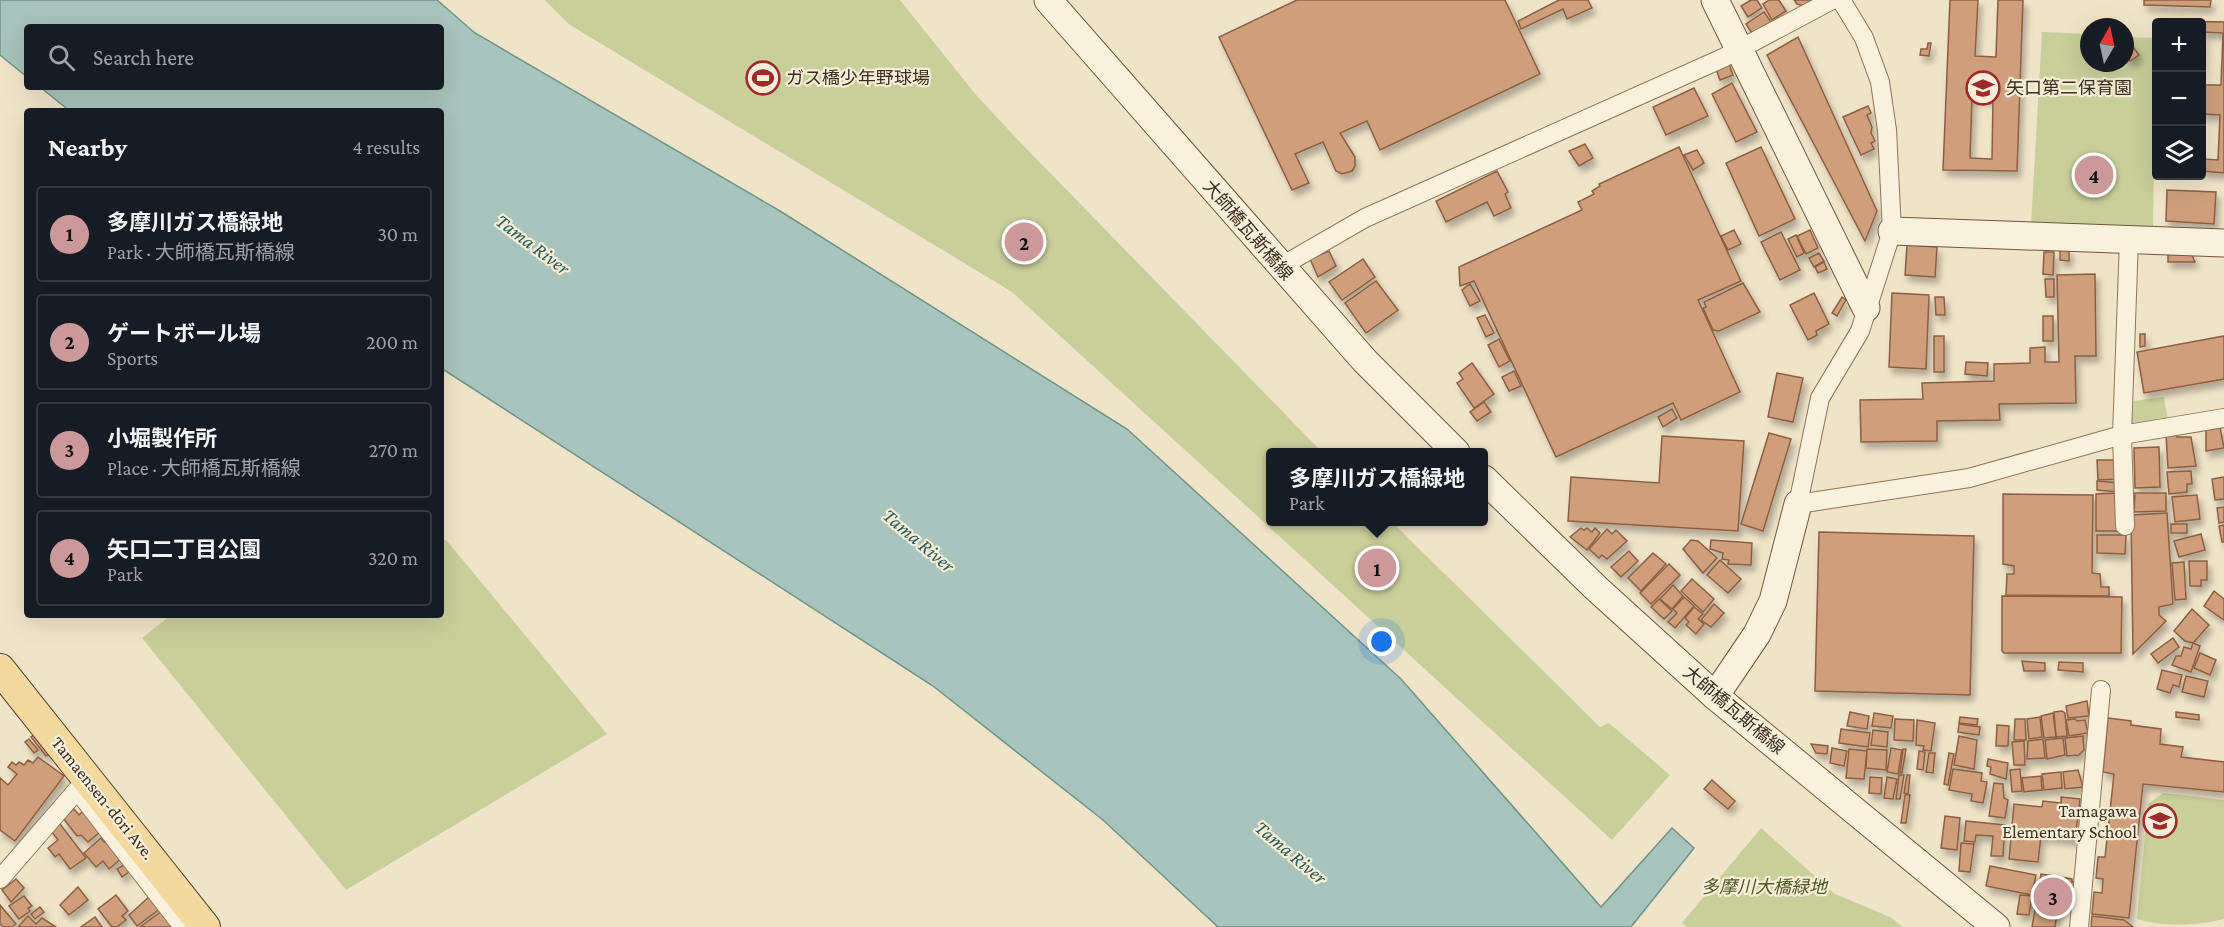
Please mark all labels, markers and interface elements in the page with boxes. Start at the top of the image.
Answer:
north arrow [2080,18,2134,72]
map controls [2152,18,2206,180]
button: + [2152,18,2206,72]
search box [24,24,444,90]
icon: search [45,41,78,74]
text: Search here [93,45,194,70]
sports icon: ガス橋少年野球場 [745,60,781,96]
place label: ガス橋少年野球場 [786,68,930,88]
school or university icon: 矢口第二保育園 [1965,70,2001,106]
button: − [2152,72,2206,126]
place label: 矢口第二保育園 [2006,78,2132,98]
button: layers [2152,126,2206,180]
text: Nearby [48,133,127,162]
text: 4 results [353,136,420,158]
pin: 4 [2074,152,2114,198]
street label: 大師橋瓦斯橋線 [1199,176,1297,284]
water label: Tama River [492,209,575,279]
text: 多摩川ガス橋緑地 [107,210,283,235]
pin: 2 [1004,220,1044,264]
text: 1 [66,223,73,245]
text: 30 m [377,223,418,245]
text: Park · 大師橋瓦斯橋線 [107,241,295,263]
text: ゲートボール場 [107,321,261,346]
text: 2 [64,331,75,353]
text: 200 m [366,331,418,353]
text: Sports [107,347,158,369]
text: 小堀製作所 [107,426,217,451]
text: 3 [65,439,74,461]
text: 270 m [369,439,418,461]
popup [1266,448,1488,526]
text: Place · 大師橋瓦斯橋線 [107,457,301,479]
text: 多摩川ガス橋緑地 [1289,466,1465,491]
text: Park [1289,492,1325,514]
water label: Tama River [879,504,960,577]
text: 矢口二丁目公園 [107,537,261,562]
pin: 1 [1358,546,1396,590]
text: 4 [64,547,75,569]
text: 320 m [368,547,418,569]
text: Park [107,563,143,585]
your location [1367,627,1396,656]
street label: 大師橋瓦斯橋線 [1679,662,1789,758]
street label: Tamaensen-dōri Ave. [47,733,159,863]
place label: Tamagawa Elementary School [2002,801,2137,842]
school or university icon: Tamagawa Elementary School [2142,803,2178,839]
water label: Tama River [1251,816,1332,889]
pin: 3 [2034,874,2072,920]
park label: 多摩川大橋緑地 [1701,877,1829,897]

